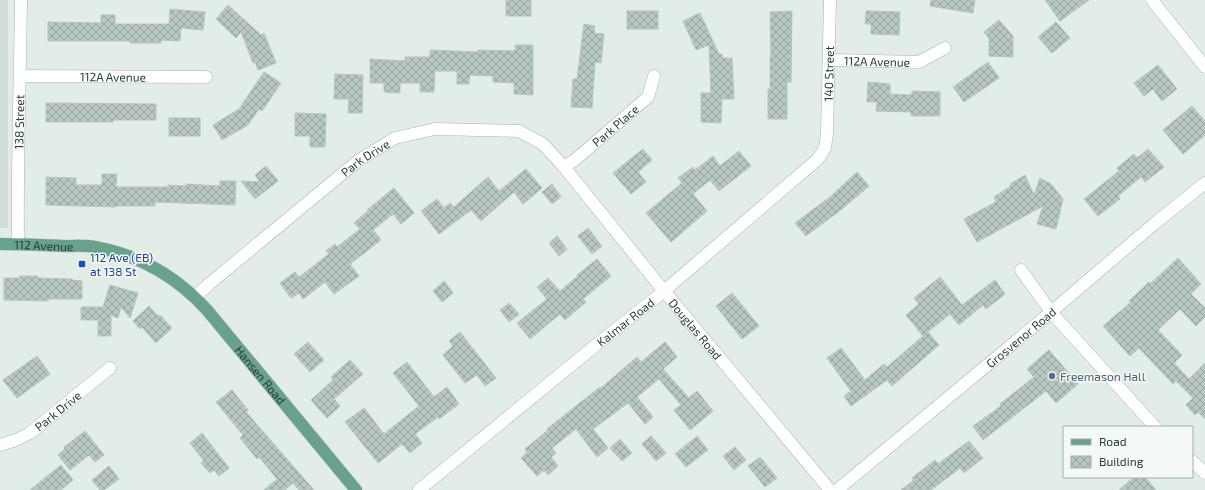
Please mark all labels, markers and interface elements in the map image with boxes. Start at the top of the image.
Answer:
street label: 140 Street [821,45,836,102]
street label: 112A Avenue [844,53,910,69]
street label: 112A Avenue [80,69,146,84]
street label: 138 Street [11,94,26,150]
street label: Park Place [589,102,641,149]
street label: Park Drive [338,136,392,179]
street label: 112 Avenue [14,237,74,253]
place label: 112 Ave (EB) at 138 St [90,250,153,278]
marker: 112 Ave (EB) at 138 St [77,259,87,269]
street label: Kalmar Road [594,295,657,349]
street label: Douglas Road [666,296,725,362]
street label: Grosvenor Road [983,304,1059,370]
street label: Hansen Road [232,343,289,407]
place label: Freemason Hall [1060,369,1146,383]
marker: Freemason Hall [1047,371,1057,381]
street label: Park Drive [32,388,84,434]
legend [1063,426,1193,478]
text: Road [1099,434,1127,448]
text: Building [1099,454,1144,468]

